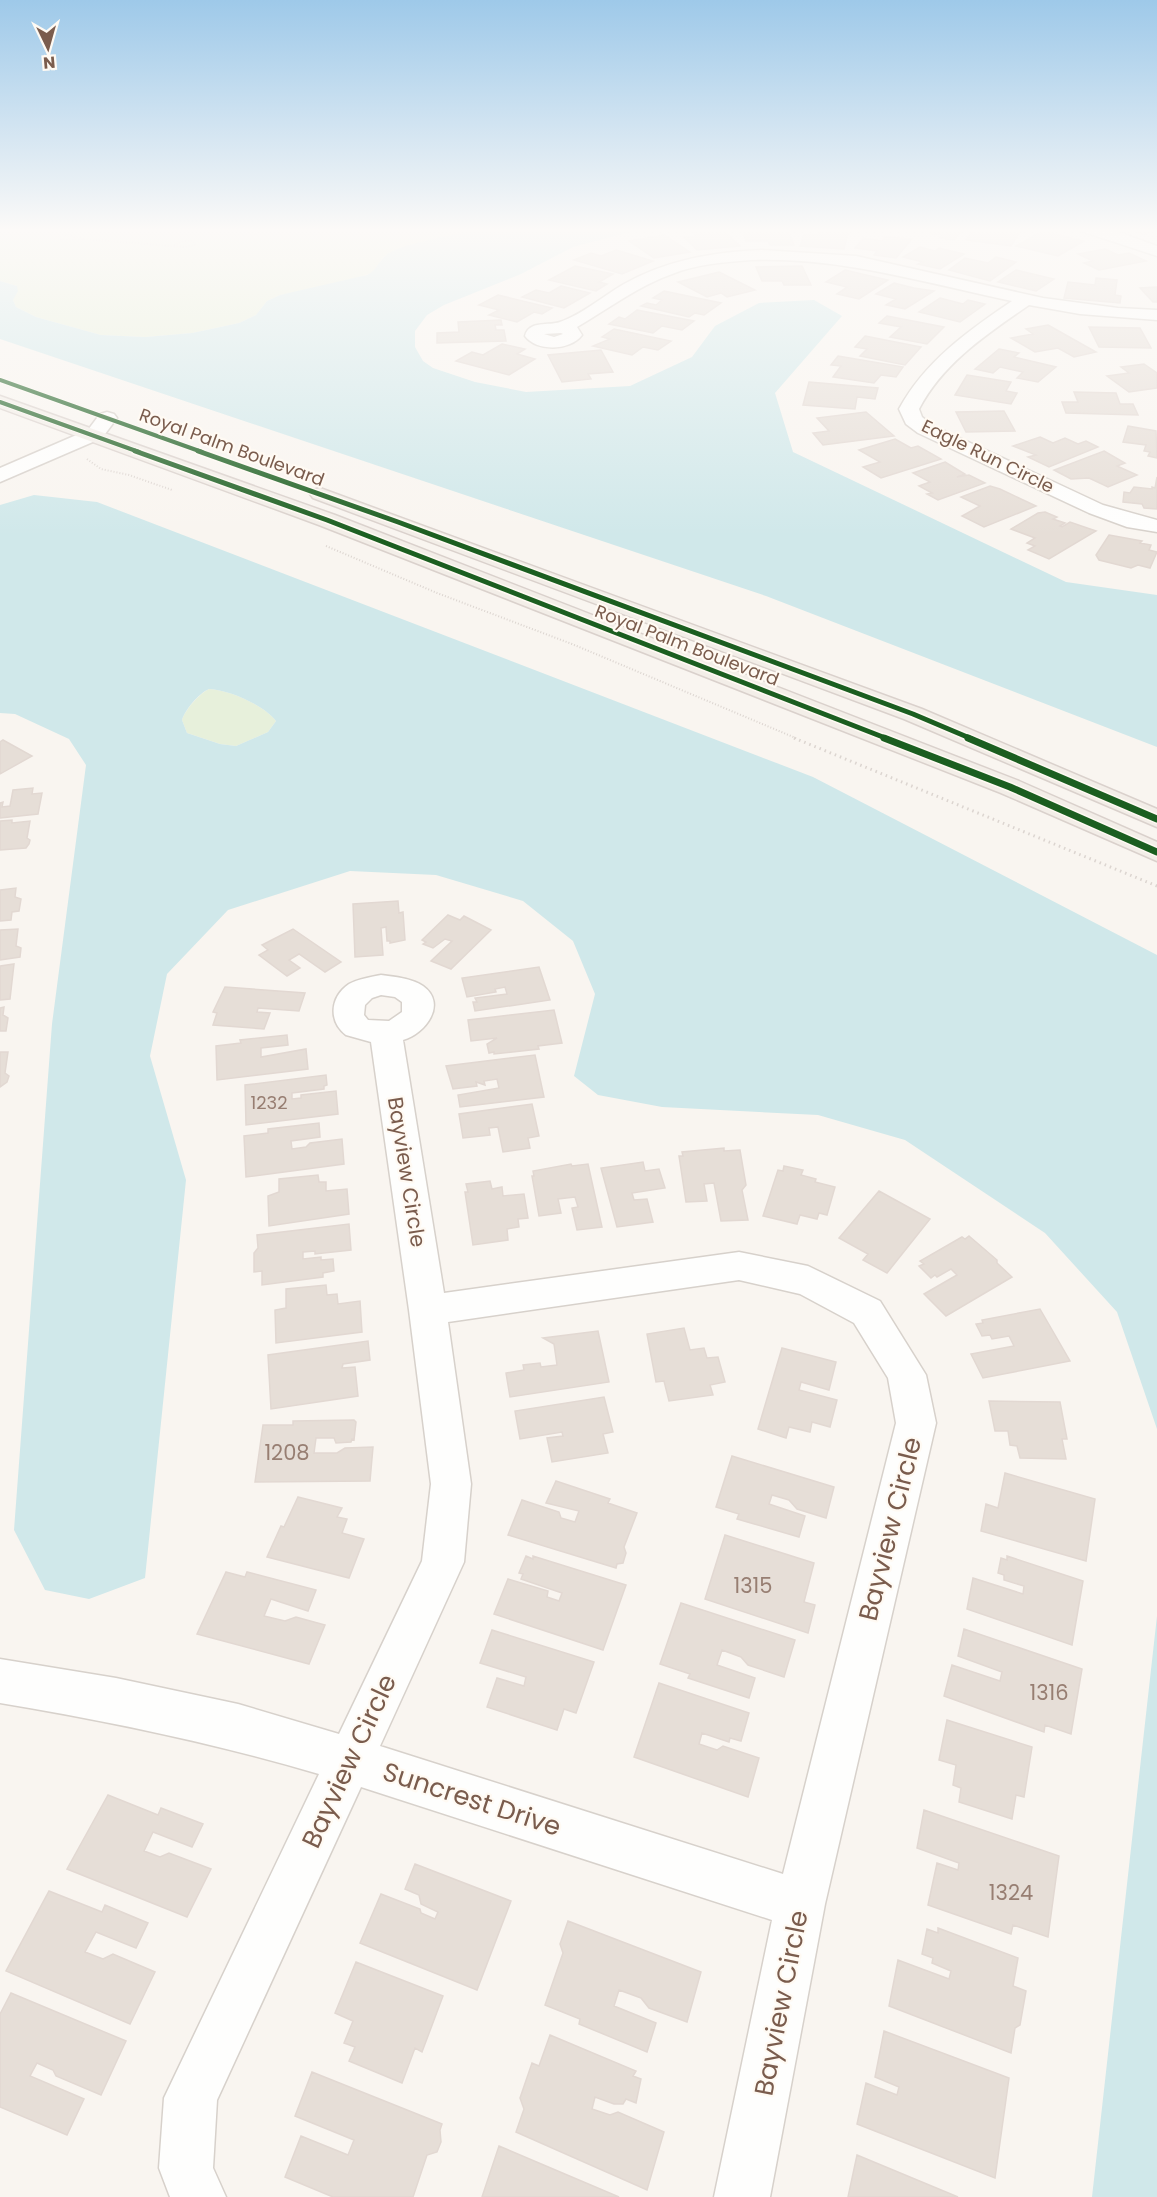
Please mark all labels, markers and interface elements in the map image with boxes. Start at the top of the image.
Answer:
north arrow [18,18,78,78]
text: N [42,50,56,74]
street label: Royal Palm Boulevard [136,402,328,492]
street label: Eagle Run Circle [918,413,1058,499]
street label: Royal Palm Boulevard [591,598,783,692]
house number: 1232 [250,1090,288,1115]
street label: Bayview Circle [381,1095,433,1249]
street label: Bayview Circle [850,1433,930,1625]
house number: 1208 [264,1438,310,1467]
house number: 1315 [734,1571,773,1600]
street label: Bayview Circle [293,1668,405,1854]
house number: 1316 [1029,1678,1069,1707]
street label: Suncrest Drive [378,1753,566,1845]
house number: 1324 [989,1878,1033,1907]
street label: Bayview Circle [745,1907,817,2099]

